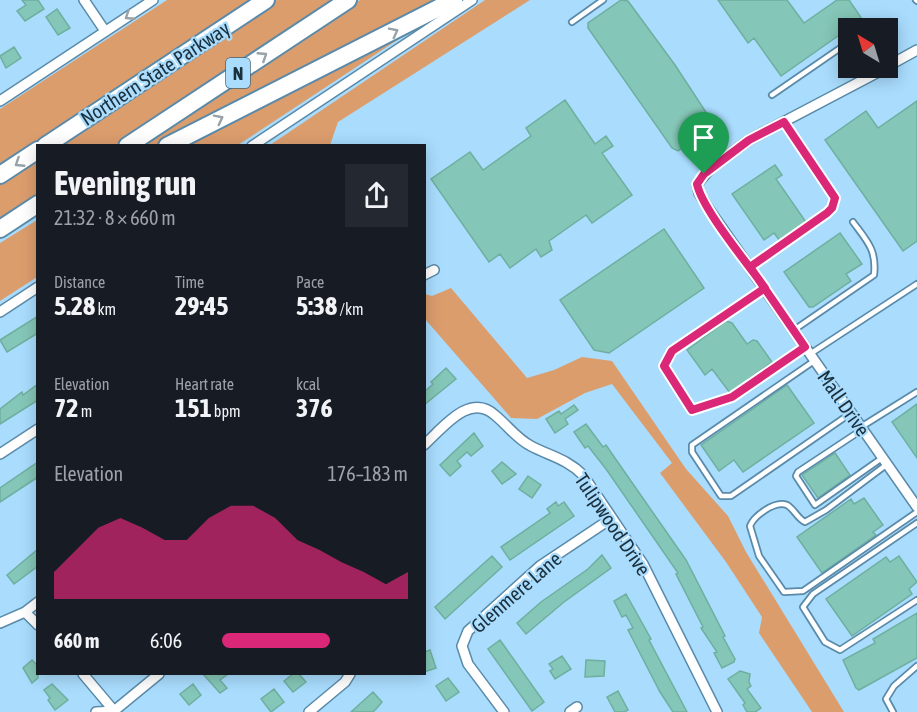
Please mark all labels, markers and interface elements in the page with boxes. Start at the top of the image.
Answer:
one-way arrow [125,8,135,20]
street label: Northern State Parkway [76,16,234,130]
north arrow [838,18,898,78]
map controls [838,18,898,78]
one-way arrow [387,28,398,39]
one-way arrow [257,52,268,63]
road number: N [226,58,250,88]
pin [678,112,729,174]
one-way arrow [213,115,224,127]
icon: arrive [687,121,720,154]
one-way arrow [15,155,25,167]
text: Evening run [54,164,196,202]
button: share [345,164,408,227]
text: 21:32 · 8 × 660 m [54,206,176,229]
text: Distance [54,273,105,291]
text: Time [175,273,204,291]
text: Pace [296,273,324,291]
text: 5.28 [54,291,95,321]
text: 29:45 [175,291,229,321]
text: 5:38 [296,291,337,321]
text: km [95,300,116,318]
text: /km [337,300,363,318]
street label: Mall Drive [813,366,875,440]
text: Elevation [54,375,109,393]
text: Heart rate [175,375,234,393]
text: kcal [296,375,320,393]
text: 72 [54,393,78,423]
text: 151 [175,393,212,423]
text: 376 [296,393,333,423]
text: m [78,402,92,420]
text: bpm [212,402,241,420]
text: Elevation [54,462,123,485]
text: 176–183 m [327,462,408,485]
street label: Tulipwood Drive [570,469,656,579]
street label: Glenmere Lane [466,547,566,637]
text: 660 m [54,629,99,652]
text: 6:06 [150,629,182,652]

